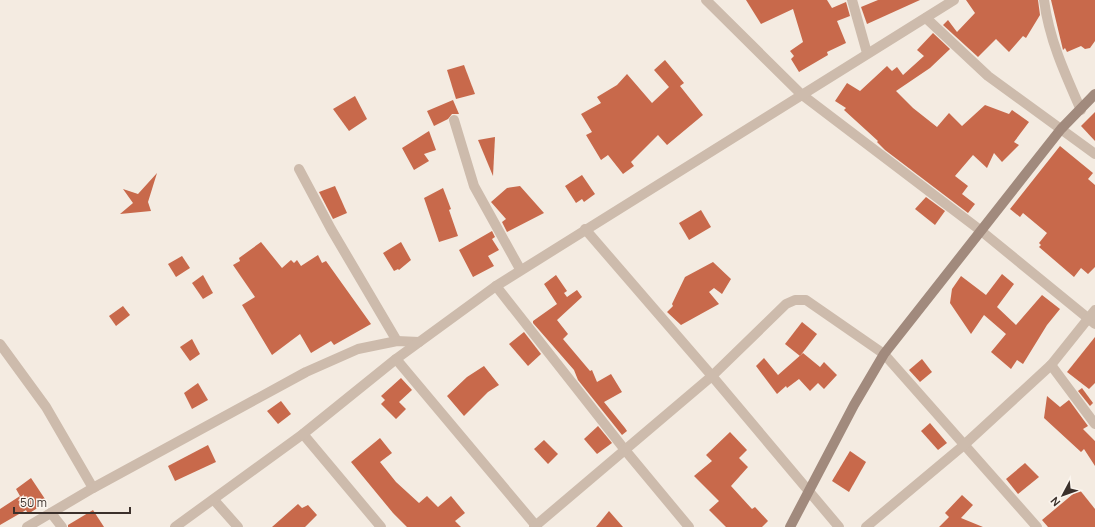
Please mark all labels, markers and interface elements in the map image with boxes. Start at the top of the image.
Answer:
north arrow [1043,475,1083,515]
scale bar [14,489,130,515]
text: 50 m [20,494,47,511]
text: N [1047,494,1063,510]

